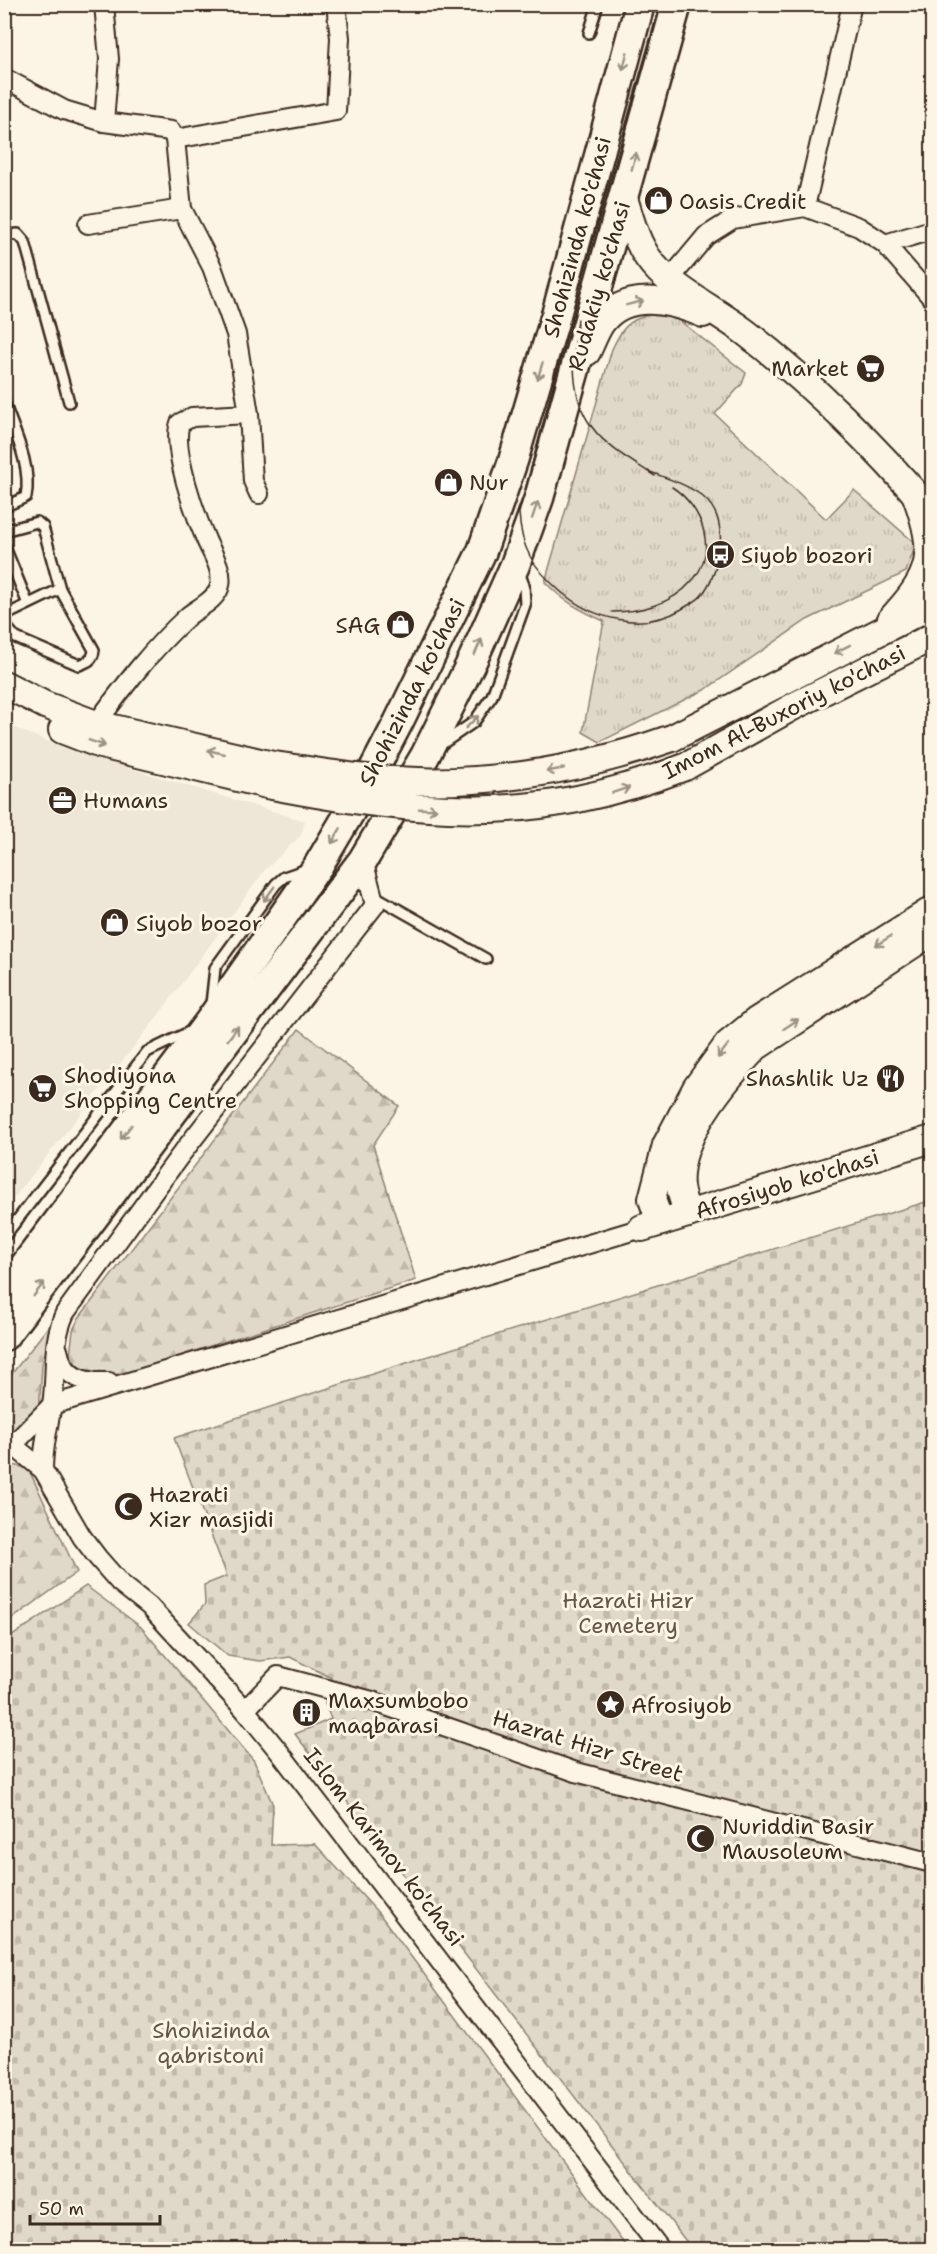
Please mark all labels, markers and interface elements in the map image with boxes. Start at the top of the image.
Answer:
one-way arrow [619,51,630,70]
street label: Shohizinda ko'chasi [536,133,618,341]
one-way arrow [629,152,640,171]
shop icon: Oasis Credit [642,185,674,217]
place label: Oasis Credit [679,187,807,216]
street label: Rudakiy ko'chasi [561,198,637,374]
one-way arrow [625,297,644,308]
supermarket icon: Market [854,352,886,384]
place label: Market [771,354,849,383]
one-way arrow [534,361,545,380]
shop icon: Nur [432,466,464,498]
place label: Nur [469,468,509,497]
one-way arrow [530,501,541,520]
bus stop icon: Siyob bozori [704,539,736,571]
place label: Siyob bozori [741,541,873,570]
street label: Shohizinda ko'chasi [352,593,472,791]
shop icon: SAG [385,609,417,641]
place label: SAG [335,611,380,640]
street label: Imom Al-Buxoriy ko'chasi [658,638,910,786]
one-way arrow [473,639,484,657]
one-way arrow [834,644,852,656]
one-way arrow [464,715,479,729]
one-way arrow [87,738,106,749]
one-way arrow [206,746,226,757]
one-way arrow [545,765,565,776]
one-way arrow [611,783,630,794]
office icon: Humans [46,784,78,816]
place label: Humans [83,786,168,815]
one-way arrow [418,804,438,815]
one-way arrow [330,827,342,844]
one-way arrow [263,885,276,901]
shop icon: Siyob bozor [99,907,131,939]
place label: Siyob bozor [136,909,262,938]
one-way arrow [875,936,892,948]
one-way arrow [783,1017,800,1030]
one-way arrow [226,1025,239,1041]
one-way arrow [716,1043,729,1059]
place label: Shodiyona Shopping Centre [64,1061,237,1115]
restaurant icon: Shashlik Uz [874,1062,906,1094]
place label: Shashlik Uz [746,1064,869,1093]
supermarket icon: Shodiyona Shopping Centre [27,1072,59,1104]
one-way arrow [119,1123,132,1139]
street label: Afrosiyob ko'chasi [692,1142,882,1226]
one-way arrow [33,1282,46,1298]
place label: Hazrati Xizr masjidi [149,1480,274,1534]
mosque icon: Hazrati Xizr masjidi [112,1491,144,1523]
park label: Hazrati Hizr Cemetery [562,1586,694,1640]
place label: Maxsumbobo maqbarasi [328,1686,469,1740]
place icon: Afrosiyob [594,1689,626,1721]
place label: Afrosiyob [631,1691,732,1720]
building icon: Maxsumbobo maqbarasi [291,1697,323,1729]
street label: Hazrat Hizr Street [489,1703,687,1789]
street label: Islom Karimov ko'chasi [297,1742,471,1952]
place label: Nuriddin Basir Mausoleum [722,1812,874,1866]
mosque icon: Nuriddin Basir Mausoleum [685,1823,717,1855]
park label: Shohizinda qabristoni [152,2016,270,2070]
scale bar [30,2188,160,2226]
text: 50 m [39,2197,84,2221]

